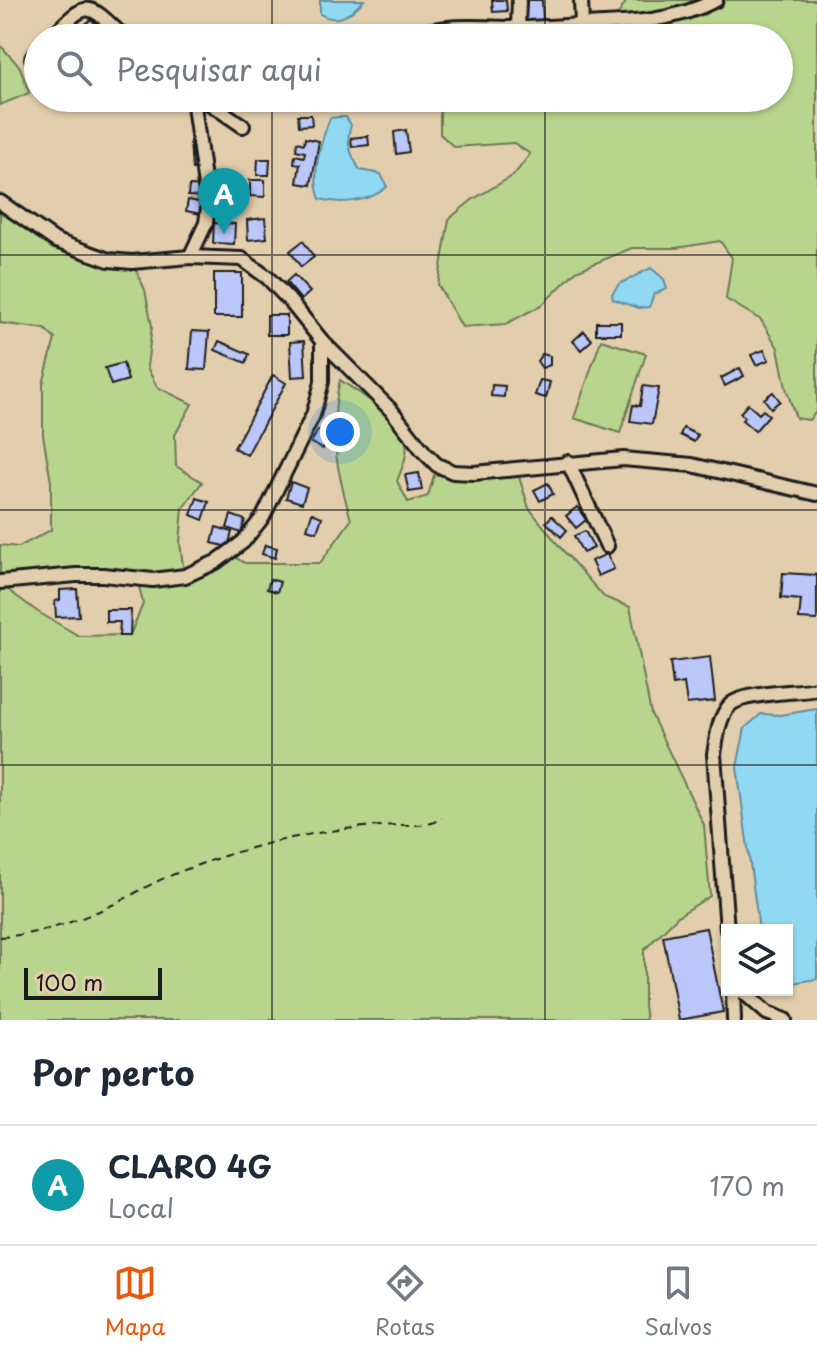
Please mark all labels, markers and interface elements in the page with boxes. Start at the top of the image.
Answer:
search box [24,24,793,112]
icon: search [52,46,96,90]
text: Pesquisar aqui [116,46,322,91]
pin: A [198,168,250,234]
your location [320,412,360,452]
map controls [721,924,793,996]
button: layers [721,924,793,996]
scale bar [24,964,162,1000]
text: 100 m [36,965,103,998]
text: Por perto [32,1046,194,1098]
text: CLARO 4G [108,1143,272,1188]
text: A [48,1166,68,1205]
text: 170 m [710,1166,785,1205]
text: Local [108,1188,174,1227]
tab: Mapa [105,1261,165,1342]
tab: Rotas [375,1261,435,1342]
tab: Salvos [644,1261,712,1342]

